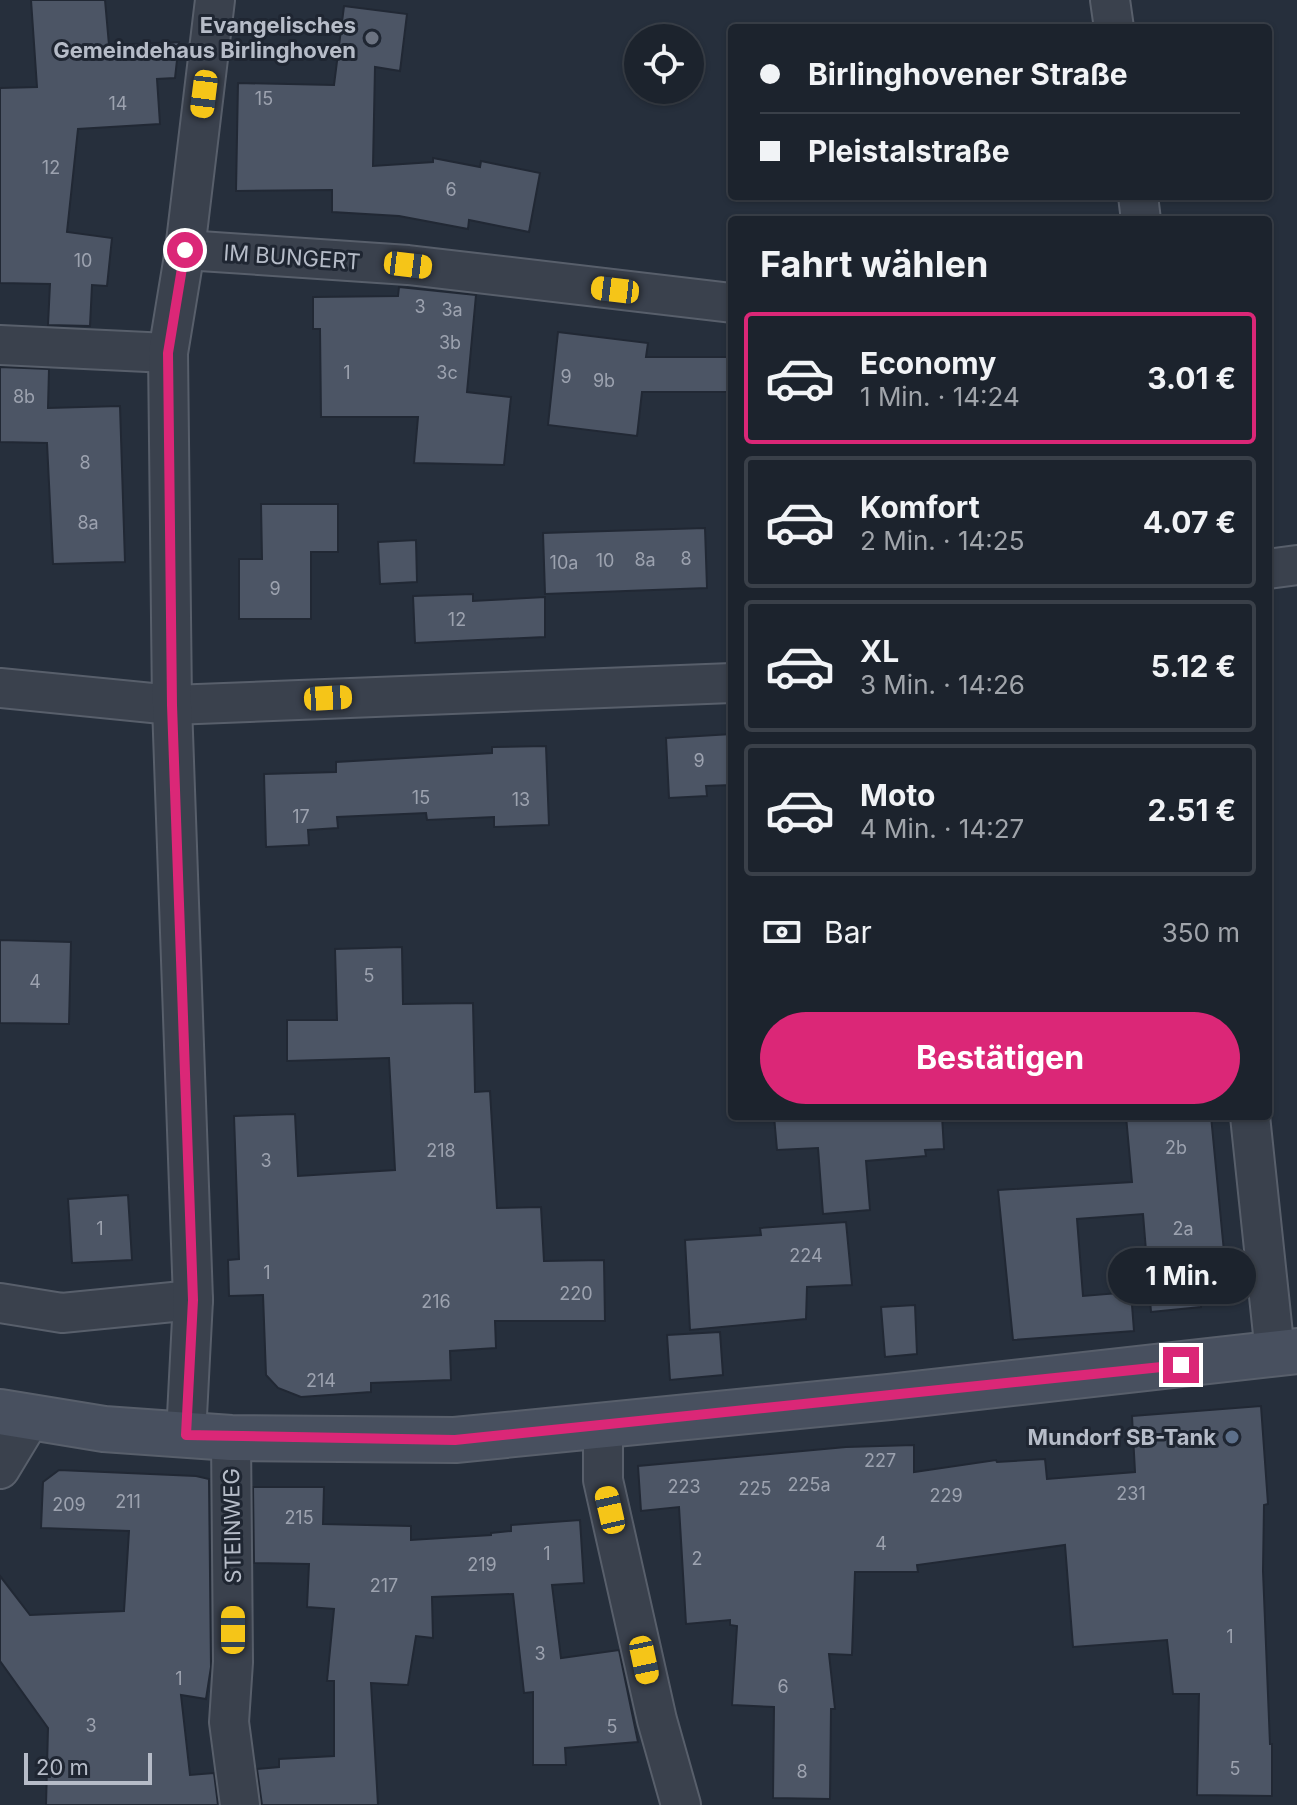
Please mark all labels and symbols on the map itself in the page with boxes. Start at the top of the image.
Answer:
place label: Evangelisches Gemeindehaus Birlinghoven [53,12,356,63]
marker: Evangelisches Gemeindehaus Birlinghoven [363,29,381,47]
car [189,69,219,119]
house number: 15 [255,88,273,109]
house number: 14 [109,93,127,114]
house number: 12 [42,157,60,178]
house number: 6 [445,179,457,200]
route start [167,232,203,268]
street label: IM BUNGERT [223,239,361,275]
house number: 10 [74,250,92,271]
car [383,250,433,280]
car [590,275,640,305]
house number: 3 [414,296,426,317]
house number: 3a [441,299,463,320]
house number: 3b [439,332,461,353]
house number: 1 [343,362,351,383]
house number: 3c [436,362,458,383]
house number: 9 [560,366,572,387]
house number: 9b [593,370,615,391]
house number: 8b [13,386,35,407]
house number: 8 [79,452,91,473]
house number: 8a [77,512,99,533]
house number: 8 [680,548,692,569]
house number: 8a [634,549,656,570]
house number: 10 [596,550,614,571]
house number: 10a [550,552,578,573]
house number: 9 [269,578,281,599]
house number: 12 [448,609,466,630]
car [303,685,353,711]
house number: 9 [693,750,705,771]
house number: 15 [412,787,430,808]
house number: 13 [512,789,530,810]
house number: 17 [292,806,310,827]
house number: 5 [364,965,374,986]
house number: 4 [29,971,41,992]
house number: 2b [1165,1137,1187,1158]
house number: 218 [426,1140,456,1161]
house number: 3 [260,1150,272,1171]
house number: 1 [96,1218,104,1239]
house number: 2a [1172,1218,1194,1239]
house number: 224 [789,1245,823,1266]
callout: 1 Min. [1107,1249,1255,1305]
house number: 1 [263,1262,271,1283]
house number: 220 [559,1283,593,1304]
house number: 216 [421,1291,451,1312]
route end [1163,1347,1199,1383]
house number: 214 [306,1370,336,1391]
place label: Mundorf SB-Tank [1028,1424,1216,1450]
marker: Mundorf SB-Tank [1223,1428,1241,1446]
house number: 227 [864,1450,896,1471]
street label: STEINWEG [218,1468,246,1584]
house number: 225a [787,1474,831,1495]
house number: 223 [667,1476,701,1497]
house number: 225 [739,1478,771,1499]
house number: 231 [1116,1483,1146,1504]
car [593,1484,627,1536]
house number: 229 [929,1485,963,1506]
house number: 211 [115,1491,141,1512]
house number: 209 [52,1494,86,1515]
house number: 215 [284,1507,314,1528]
house number: 4 [875,1533,887,1554]
house number: 1 [543,1543,551,1564]
house number: 2 [692,1548,702,1569]
house number: 219 [467,1554,497,1575]
house number: 217 [370,1575,398,1596]
car [221,1606,245,1654]
house number: 1 [1226,1626,1234,1647]
car [627,1634,661,1686]
house number: 3 [534,1643,546,1664]
house number: 1 [175,1668,183,1689]
house number: 6 [777,1676,789,1697]
house number: 3 [85,1715,97,1736]
house number: 5 [607,1716,617,1737]
scale bar [24,1749,152,1785]
house number: 5 [1230,1758,1240,1779]
house number: 8 [796,1761,808,1782]

